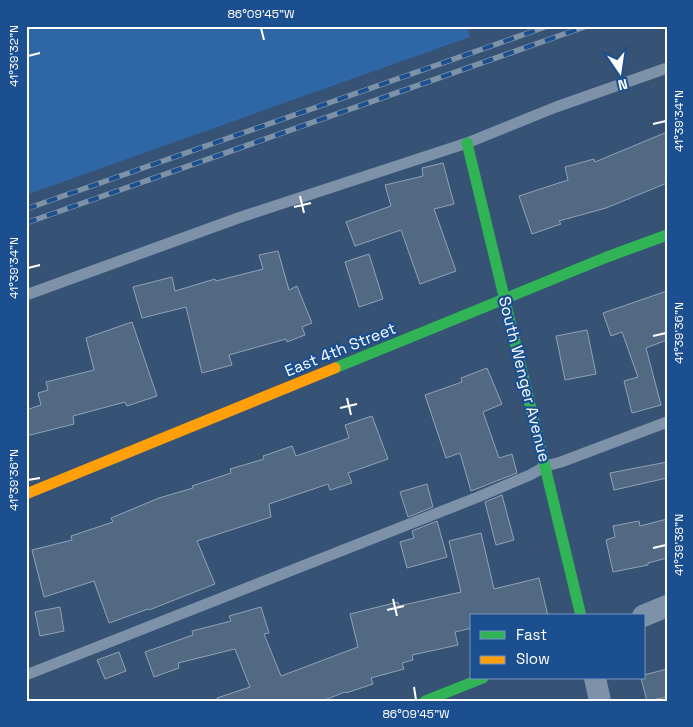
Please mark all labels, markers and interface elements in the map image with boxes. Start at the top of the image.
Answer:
text: 86°09'45"W [227,6,295,22]
text: 41°39'32"N [6,25,22,87]
north arrow [596,48,646,98]
text: N [616,75,630,94]
text: 41°39'34"N [671,90,687,152]
text: 41°39'34"N [6,237,22,299]
street label: South Wenger Avenue [494,294,555,464]
text: 41°39'36"N [671,302,687,364]
street label: East 4th Street [282,318,399,381]
text: 41°39'36"N [6,449,22,511]
text: 41°39'38"N [671,514,687,576]
legend [470,614,646,680]
text: Fast [516,625,547,644]
text: Slow [516,649,550,668]
text: 86°09'45"W [382,706,450,722]

